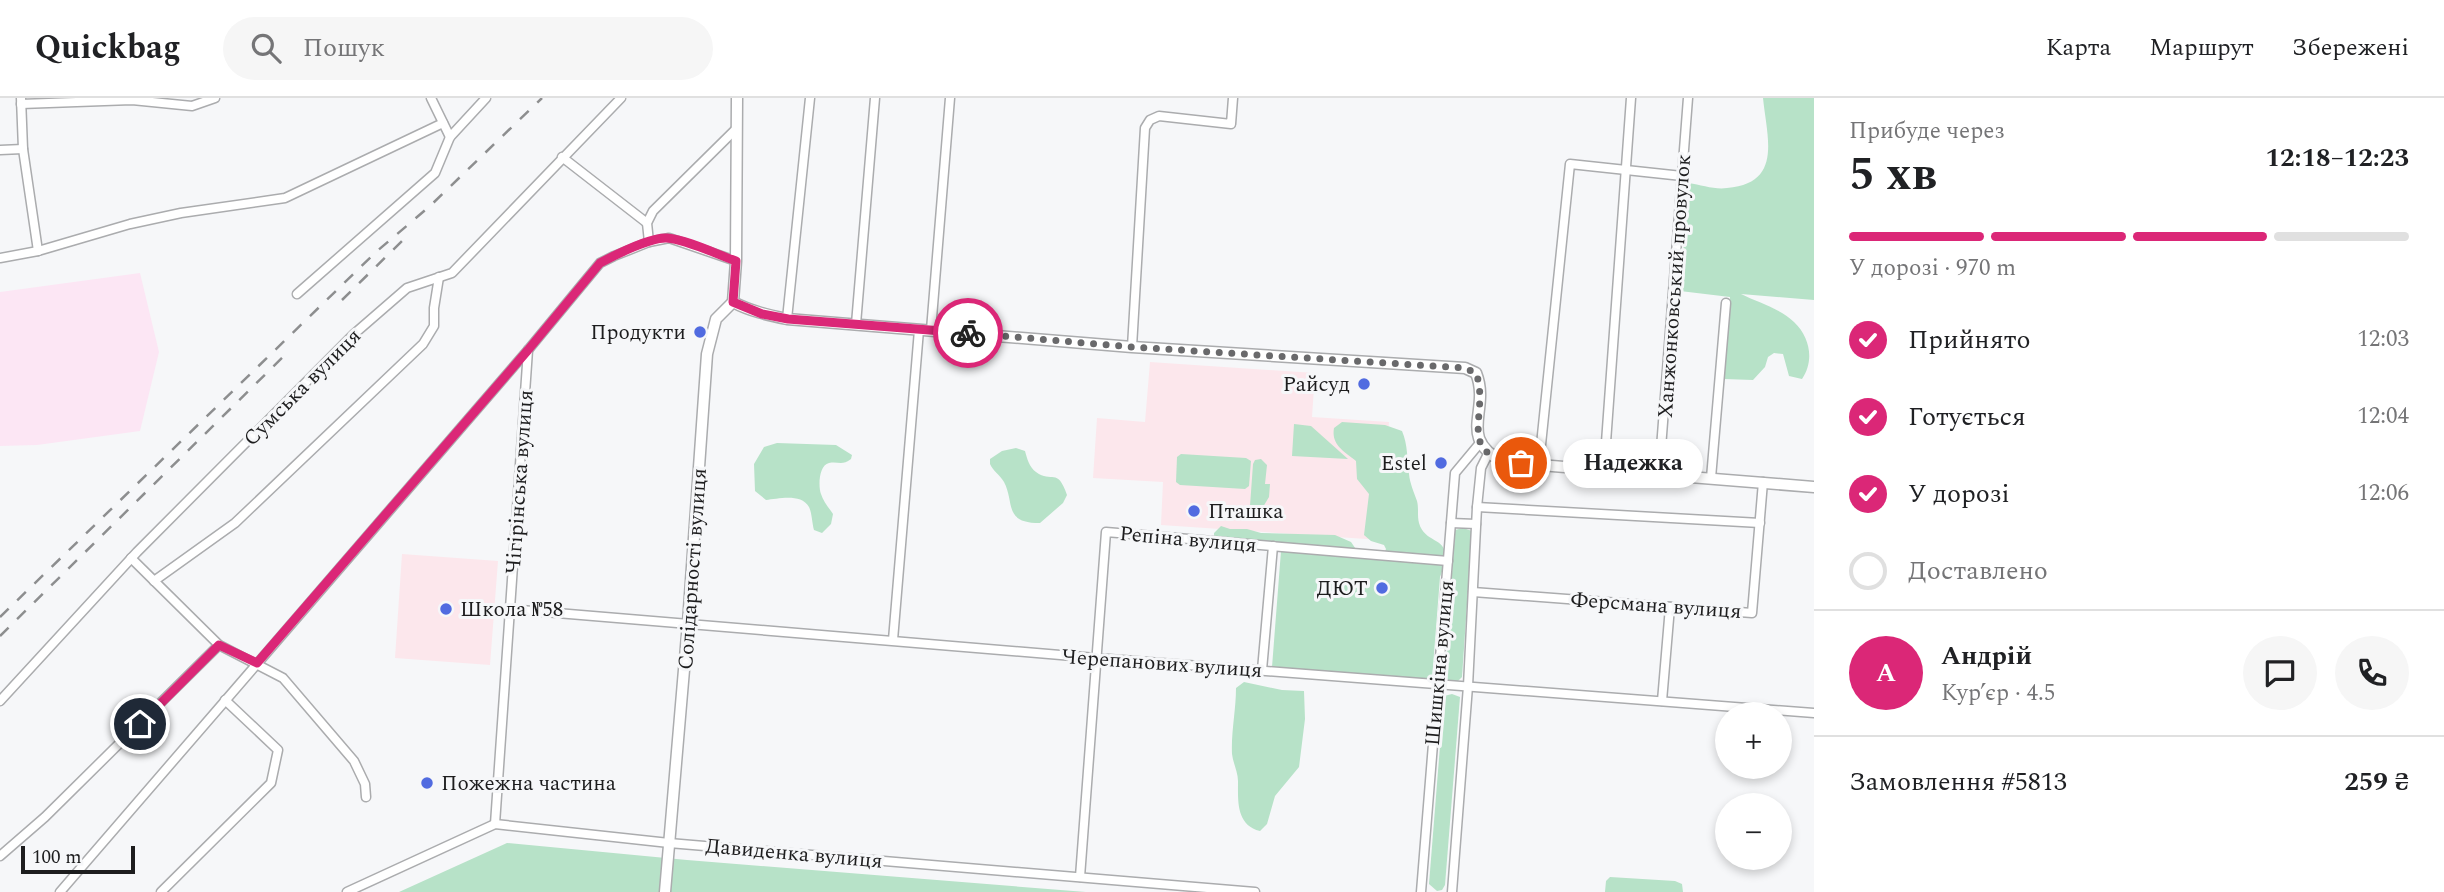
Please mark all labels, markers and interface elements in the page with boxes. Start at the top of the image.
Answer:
search box [223,17,713,80]
text: Quickbag [35,23,181,73]
text: Пошук [303,28,385,68]
icon: search [247,29,285,67]
text: Карта [2046,30,2111,66]
text: Маршрут [2149,30,2254,66]
text: Збережені [2292,30,2409,66]
text: Прибуде через [1849,114,2005,149]
text: 12:18–12:23 [2265,138,2409,178]
text: 5 хв [1849,140,1937,210]
street label: Ханжонковський провулок [1650,153,1700,419]
text: У дорозі · 970 m [1849,251,2016,286]
courier [933,298,1003,368]
icon: bike [949,314,987,352]
place label: Продукти [590,317,686,349]
text: Прийнято [1908,320,2030,360]
street label: Сумська вулиця [236,321,369,454]
icon: check [1849,321,1887,359]
text: 12:03 [2357,322,2409,357]
marker: Продукти [692,324,708,340]
place label: Райсуд [1283,369,1350,401]
marker: Райсуд [1356,376,1372,392]
street label: Чiгiрiнська вулиця [498,389,542,575]
text: Готується [1908,397,2026,437]
icon: check [1849,398,1887,436]
text: 12:04 [2357,399,2409,434]
pin [1491,433,1551,493]
callout: Надежка [1563,438,1703,488]
icon: bag [1502,444,1540,482]
text: Надежка [1583,446,1683,481]
place label: Estel [1381,448,1427,480]
marker: Estel [1433,455,1449,471]
street label: Солідарності вулиця [670,467,716,671]
text: У дорозі [1908,474,2010,514]
icon: check [1849,475,1887,513]
text: 12:06 [2357,476,2409,511]
place label: Пташка [1208,496,1284,528]
marker: Пташка [1186,503,1202,519]
street label: Репiна вулиця [1118,518,1258,562]
text: Доставлено [1908,551,2048,591]
place label: ДЮТ [1316,573,1368,605]
street label: Шишкiна вулиця [1417,579,1463,747]
marker: ДЮТ [1374,580,1390,596]
street label: Ферсмана вулиця [1569,584,1742,628]
place label: Школа №58 [460,594,563,626]
marker: Школа №58 [438,601,454,617]
text: Андрій [1941,636,2032,676]
button: chat [2243,636,2317,710]
button: phone [2335,636,2409,710]
street label: Черепанових вулиця [1061,641,1263,687]
text: А [1876,653,1896,693]
text: Кур’єр · 4.5 [1941,676,2055,711]
pin [110,694,170,754]
map controls [1715,702,1792,870]
button: + [1715,702,1792,779]
icon: home [121,705,159,743]
text: Замовлення #5813 [1849,762,2067,802]
text: 259 ₴ [2344,762,2409,802]
place label: Пожежна частина [441,768,617,800]
marker: Пожежна частина [419,775,435,791]
button: − [1715,793,1792,870]
street label: Давиденка вулиця [704,830,884,878]
scale bar [21,843,135,875]
text: 100 m [32,843,82,872]

